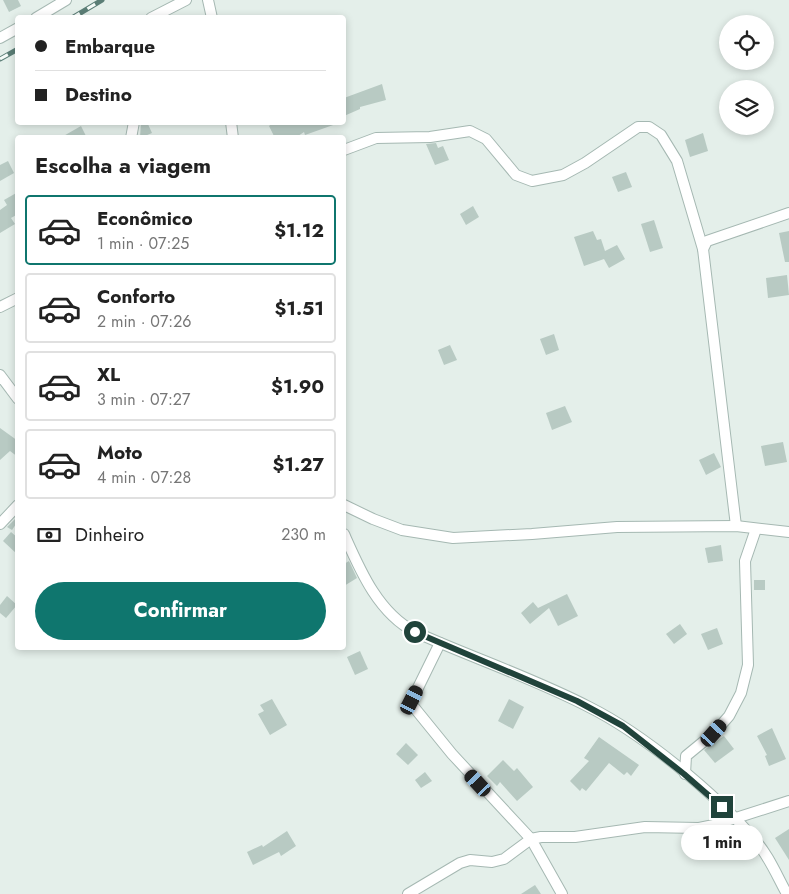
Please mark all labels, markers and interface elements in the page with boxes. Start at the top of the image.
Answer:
map controls [719,15,774,135]
button: locate [719,15,774,70]
text: Embarque [65,33,155,60]
button: layers [719,80,774,135]
text: Destino [65,81,132,108]
text: Escolha a viagem [35,149,211,181]
text: Econômico [97,205,193,232]
icon: car [37,208,82,253]
text: $1.12 [274,217,324,244]
text: 1 min · 07:25 [97,232,189,255]
text: Conforto [97,283,175,310]
icon: car [37,286,82,331]
text: $1.51 [274,295,324,322]
text: 2 min · 07:26 [97,310,191,333]
text: XL [97,361,120,388]
icon: car [37,364,82,409]
text: $1.90 [271,373,324,400]
text: 3 min · 07:27 [97,388,190,411]
text: Moto [97,439,142,466]
icon: car [37,442,82,487]
text: $1.27 [272,451,324,478]
text: 4 min · 07:28 [97,466,191,489]
icon: cash [35,521,63,549]
text: Dinheiro [75,521,144,548]
text: 230 m [281,523,326,546]
button: Confirmar [35,582,326,640]
route start [404,621,426,643]
car [398,683,425,717]
car [698,717,729,749]
car [462,767,493,799]
route end [711,796,733,818]
callout: 1 min [681,824,763,860]
text: 1 min [702,831,742,854]

